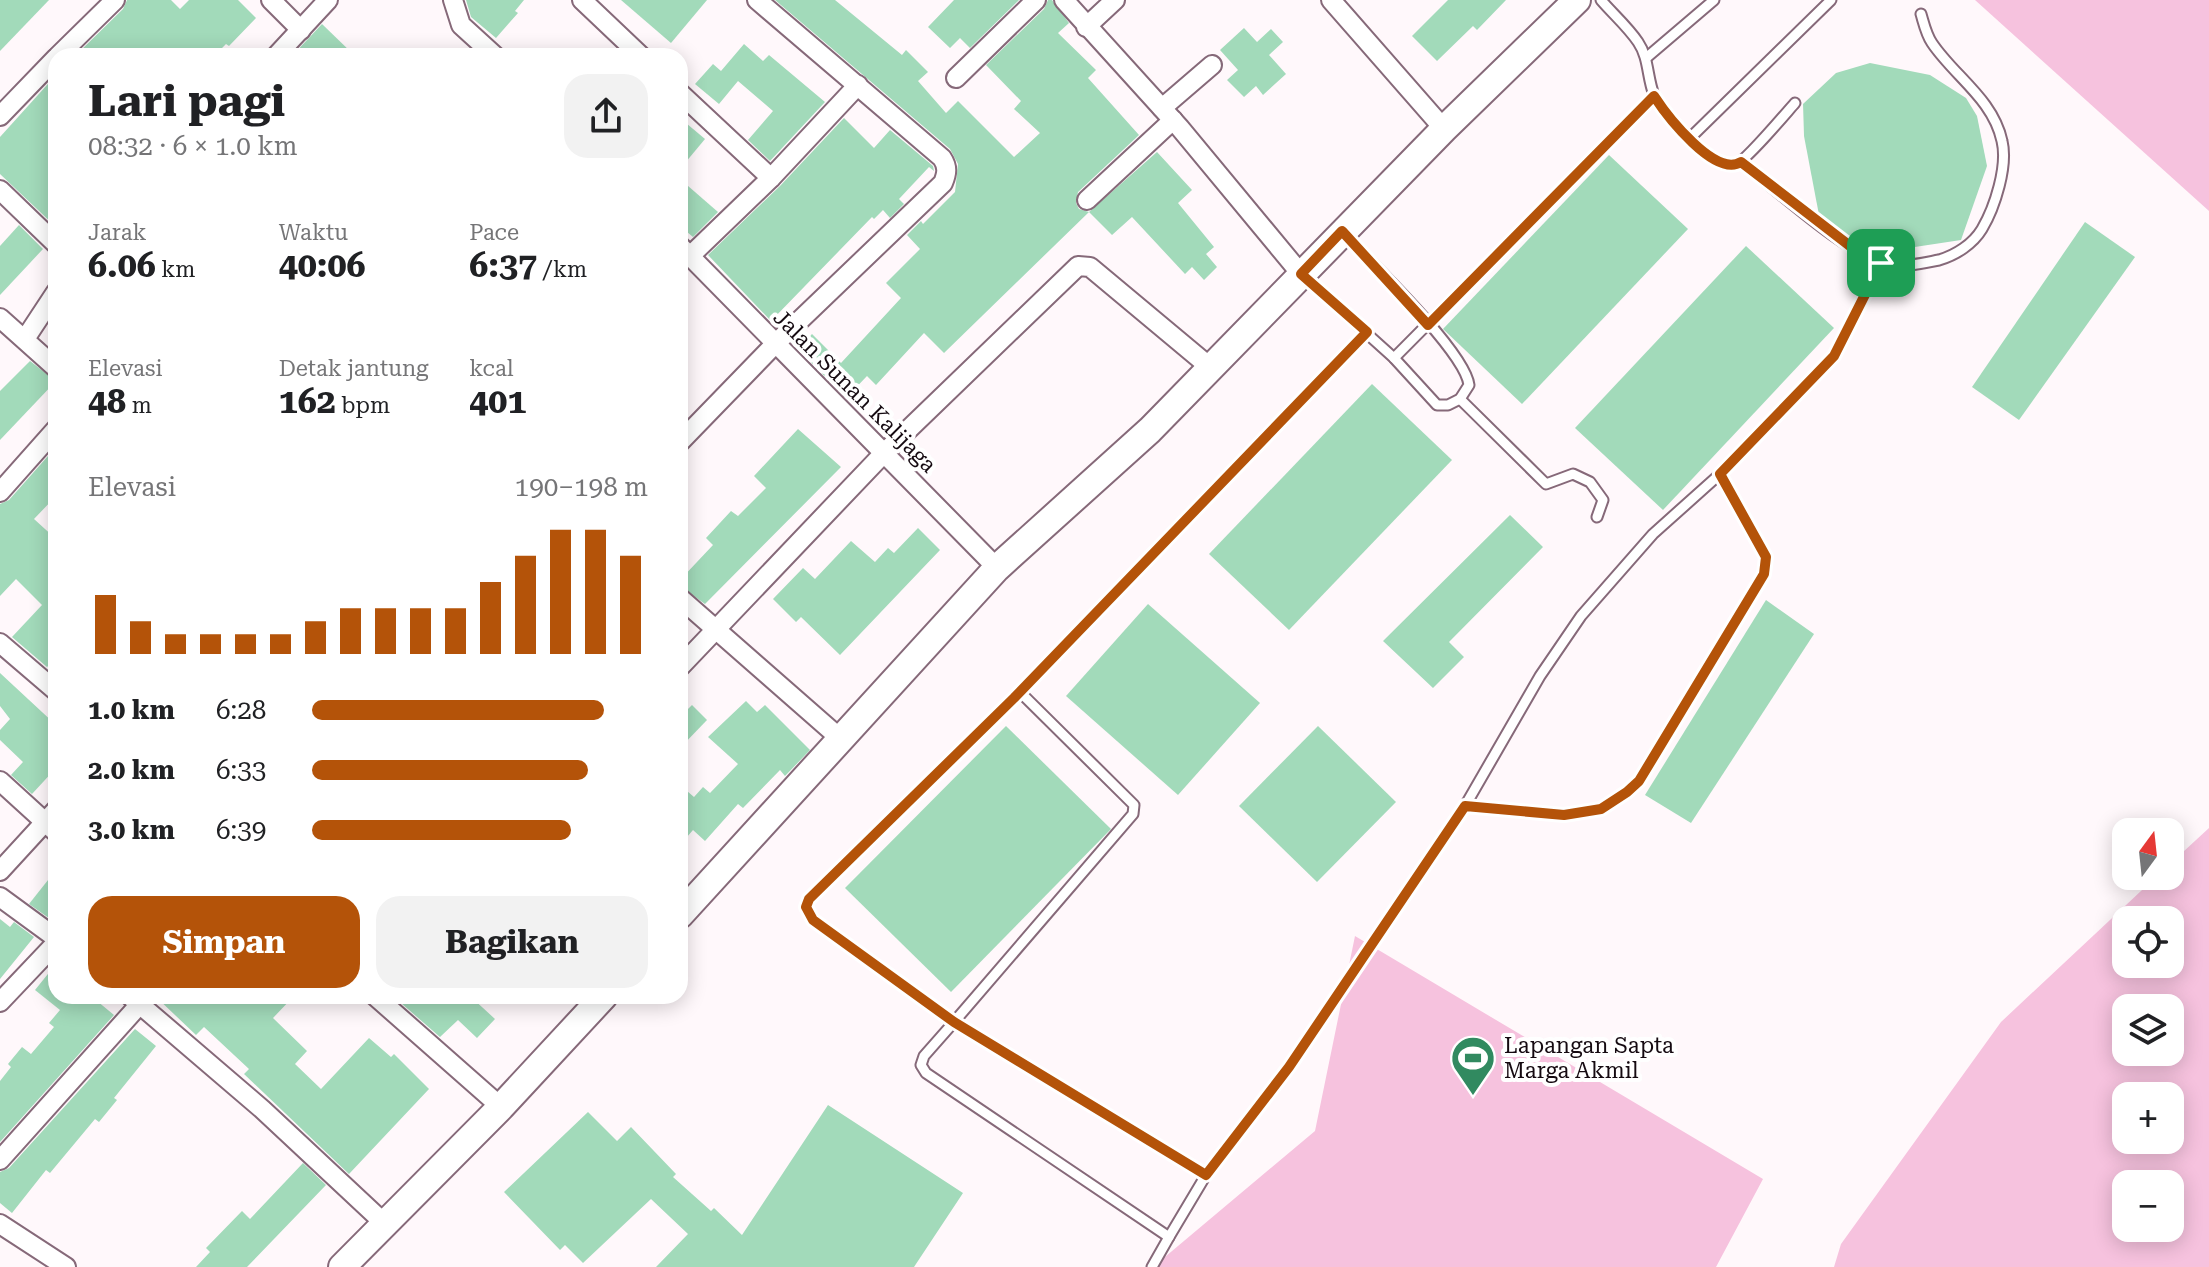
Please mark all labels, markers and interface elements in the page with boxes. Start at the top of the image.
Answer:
button: share [564,74,648,158]
text: Lari pagi [88,75,285,127]
text: 08:32 · 6 × 1.0 km [88,131,298,161]
text: Jarak [88,220,147,245]
text: Waktu [279,220,348,245]
text: Pace [469,220,519,245]
pin [1847,229,1915,297]
icon: arrive [1859,241,1903,285]
text: 6.06 [88,245,156,285]
text: 40:06 [279,245,365,285]
text: 6:37 [469,245,537,285]
text: km [156,257,195,282]
text: /km [537,257,587,282]
street label: Jalan Sunan Kalijaga [769,305,941,477]
text: Elevasi [88,356,162,381]
text: Detak jantung [279,356,429,381]
text: kcal [469,356,514,381]
text: 48 [88,381,126,421]
text: 162 [279,381,336,421]
text: 401 [469,381,526,421]
text: m [126,393,152,418]
text: bpm [336,393,390,418]
text: Elevasi [88,472,176,502]
text: 190–198 m [515,472,648,502]
text: 1.0 km [88,695,175,725]
text: 6:28 [216,695,266,725]
text: 2.0 km [88,755,175,785]
text: 6:33 [216,755,266,785]
text: 3.0 km [88,815,175,845]
text: 6:39 [216,815,266,845]
north arrow [2112,818,2184,890]
map controls [2112,818,2184,1242]
button: Simpan [88,896,360,988]
button: Bagikan [376,896,648,988]
button: locate [2112,906,2184,978]
button: layers [2112,994,2184,1066]
place label: Lapangan Sapta Marga Akmil [1504,1033,1674,1083]
sports icon: Lapangan Sapta Marga Akmil [1449,1034,1497,1097]
button: + [2112,1082,2184,1154]
button: − [2112,1170,2184,1242]

